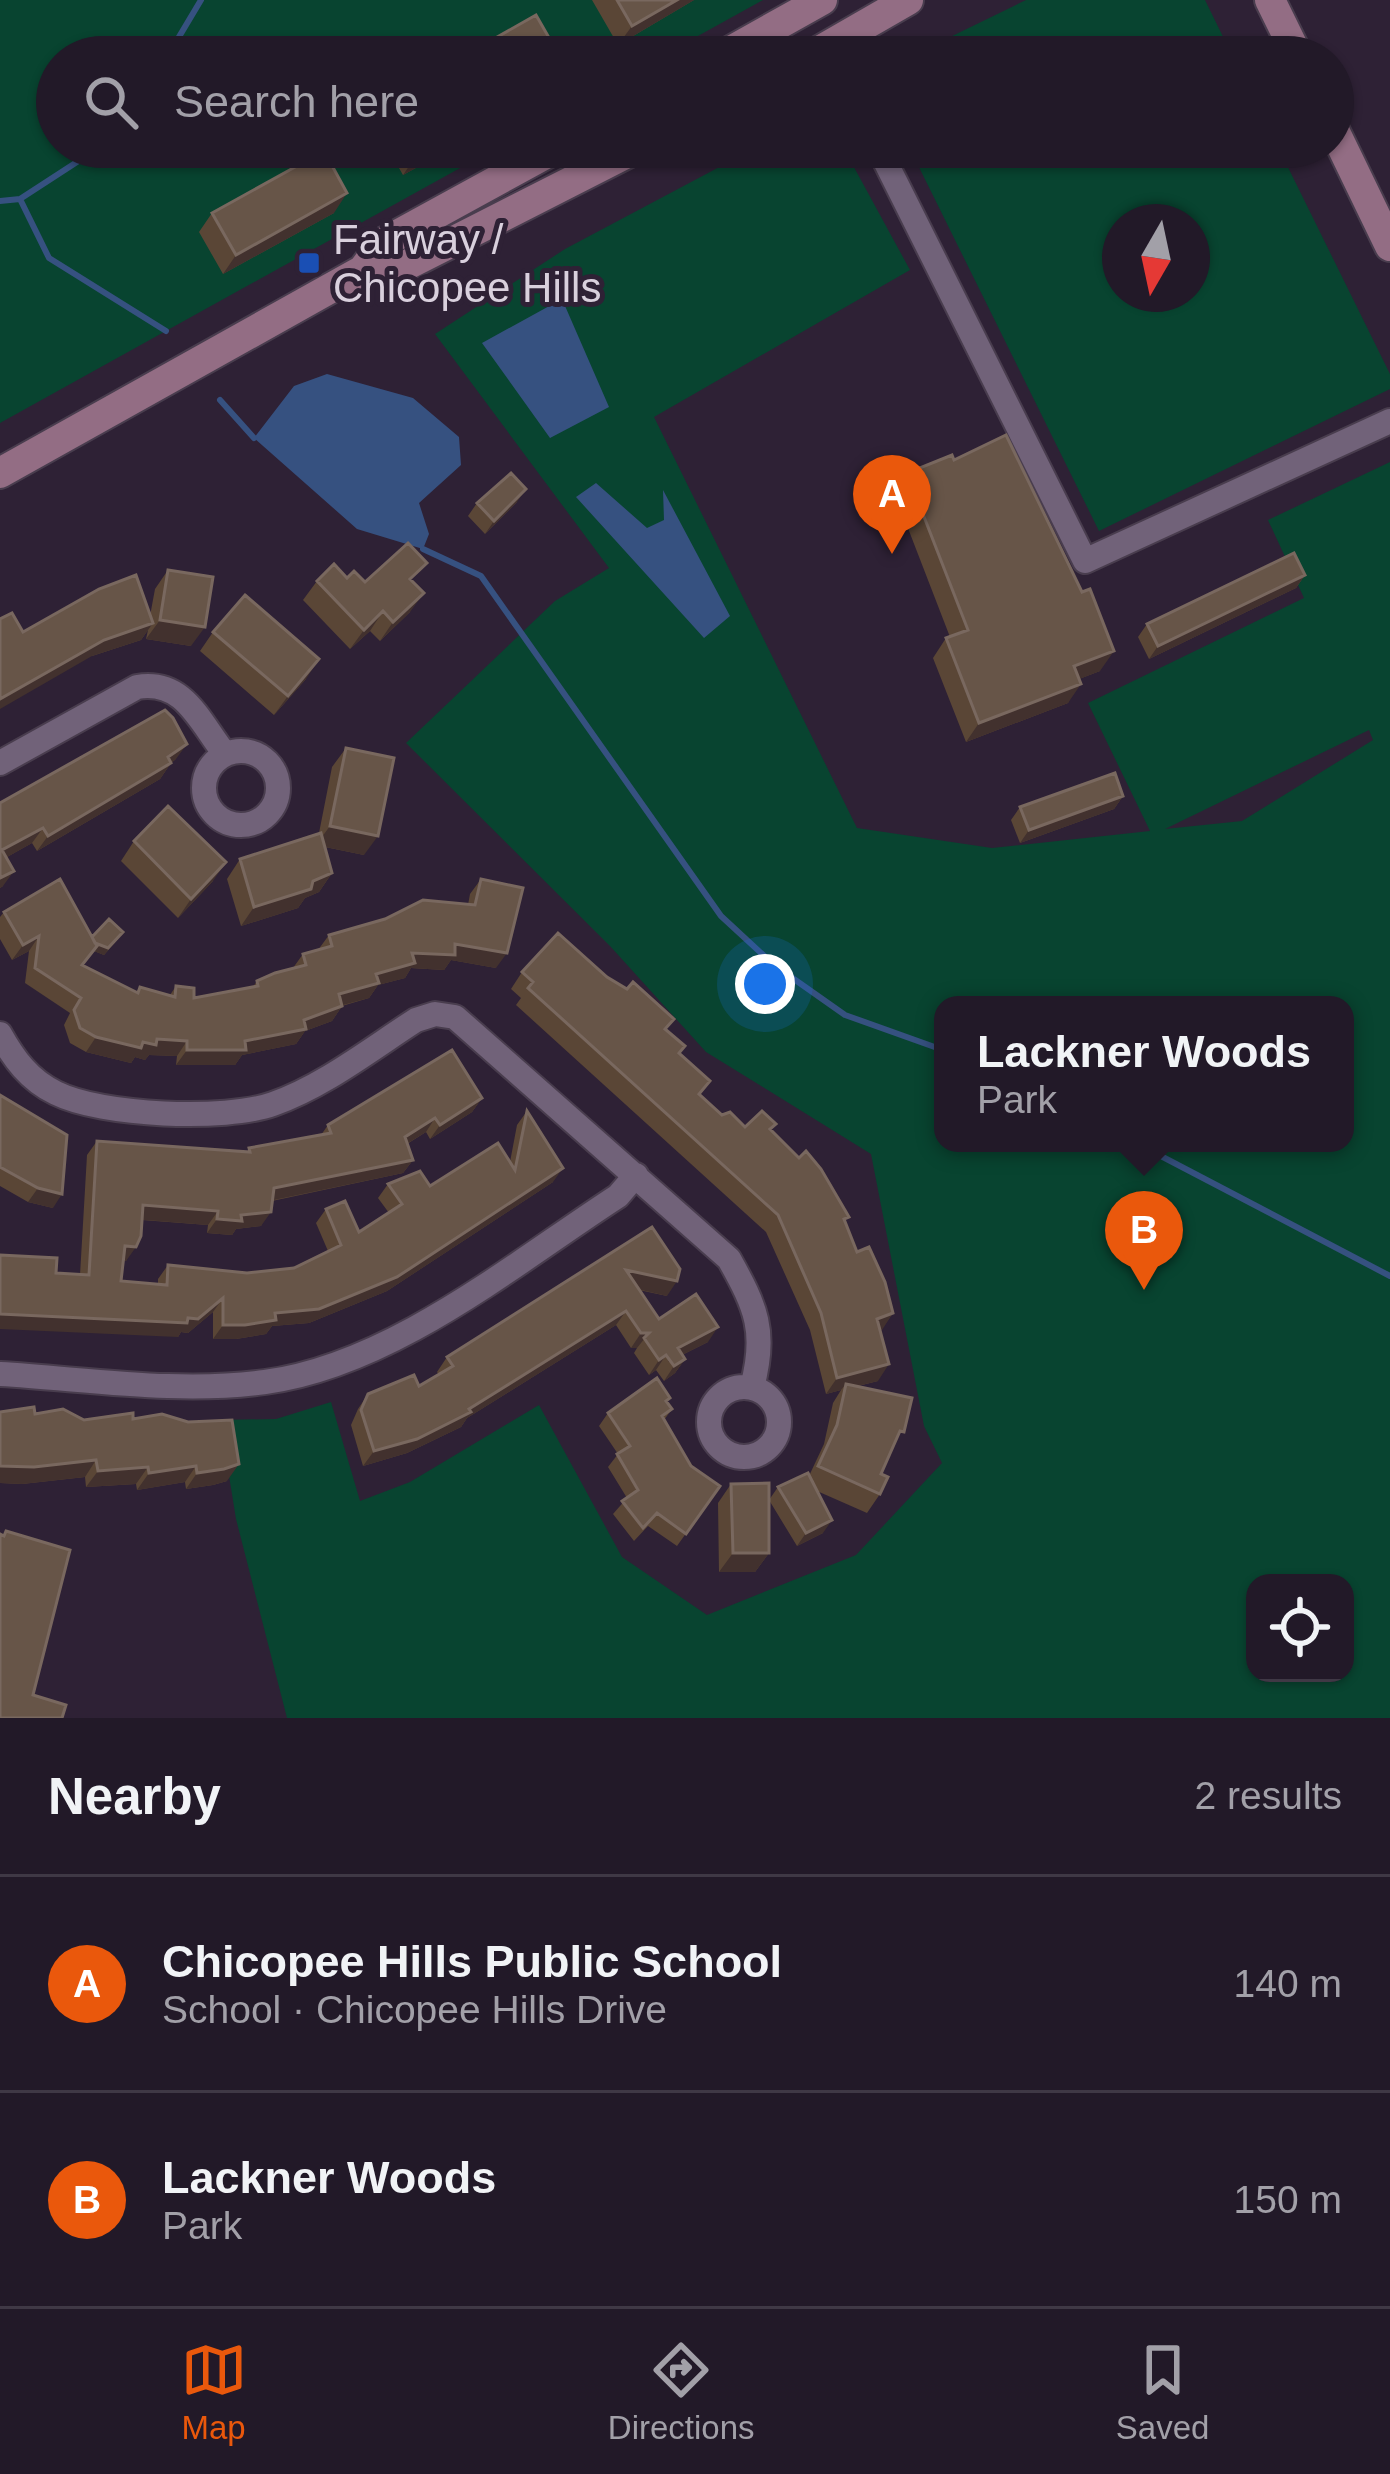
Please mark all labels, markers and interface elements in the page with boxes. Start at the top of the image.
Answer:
search box [36,36,1354,168]
icon: search [78,69,144,135]
text: Search here [174,76,419,127]
north arrow [1102,204,1210,312]
place label: Fairway / Chicopee Hills [333,216,601,311]
marker: Fairway / Chicopee Hills [296,250,322,276]
pin: A [853,455,931,554]
your location [735,954,795,1014]
popup [934,996,1354,1152]
text: Lackner Woods [977,1026,1311,1077]
text: Park [977,1078,1057,1121]
pin: B [1105,1191,1183,1290]
map controls [1246,1574,1354,1682]
button: locate [1246,1574,1354,1682]
text: Nearby [48,1768,221,1825]
text: 2 results [1195,1774,1342,1817]
text: Chicopee Hills Public School [162,1936,782,1987]
text: A [73,1962,101,2005]
text: 140 m [1234,1962,1342,2005]
text: School · Chicopee Hills Drive [162,1988,667,2031]
text: Lackner Woods [162,2152,496,2203]
text: B [73,2178,101,2221]
text: 150 m [1234,2178,1342,2221]
text: Park [162,2204,242,2247]
tab: Map [181,2337,247,2447]
tab: Directions [608,2337,755,2447]
tab: Saved [1116,2337,1209,2447]

